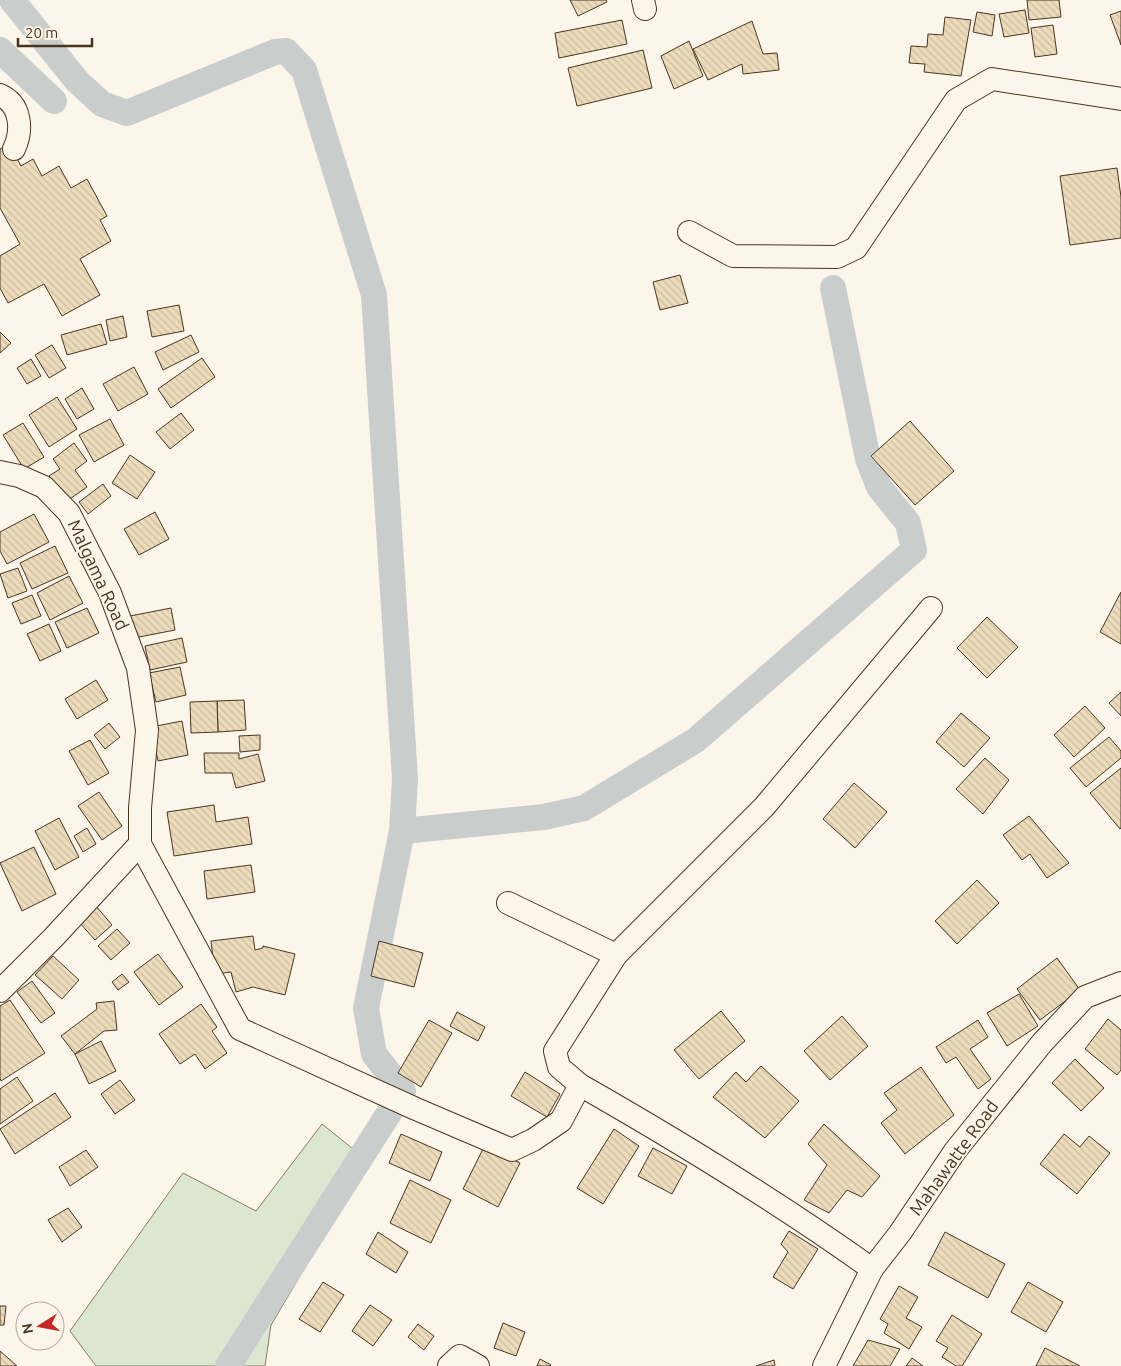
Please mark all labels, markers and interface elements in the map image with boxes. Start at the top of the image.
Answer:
scale bar [18,15,91,47]
text: 20 m [25,24,58,41]
street label: Malgama Road [65,516,133,633]
street label: Mahawatte Road [905,1096,1002,1219]
north arrow [15,1301,65,1351]
text: N [18,1322,36,1335]

